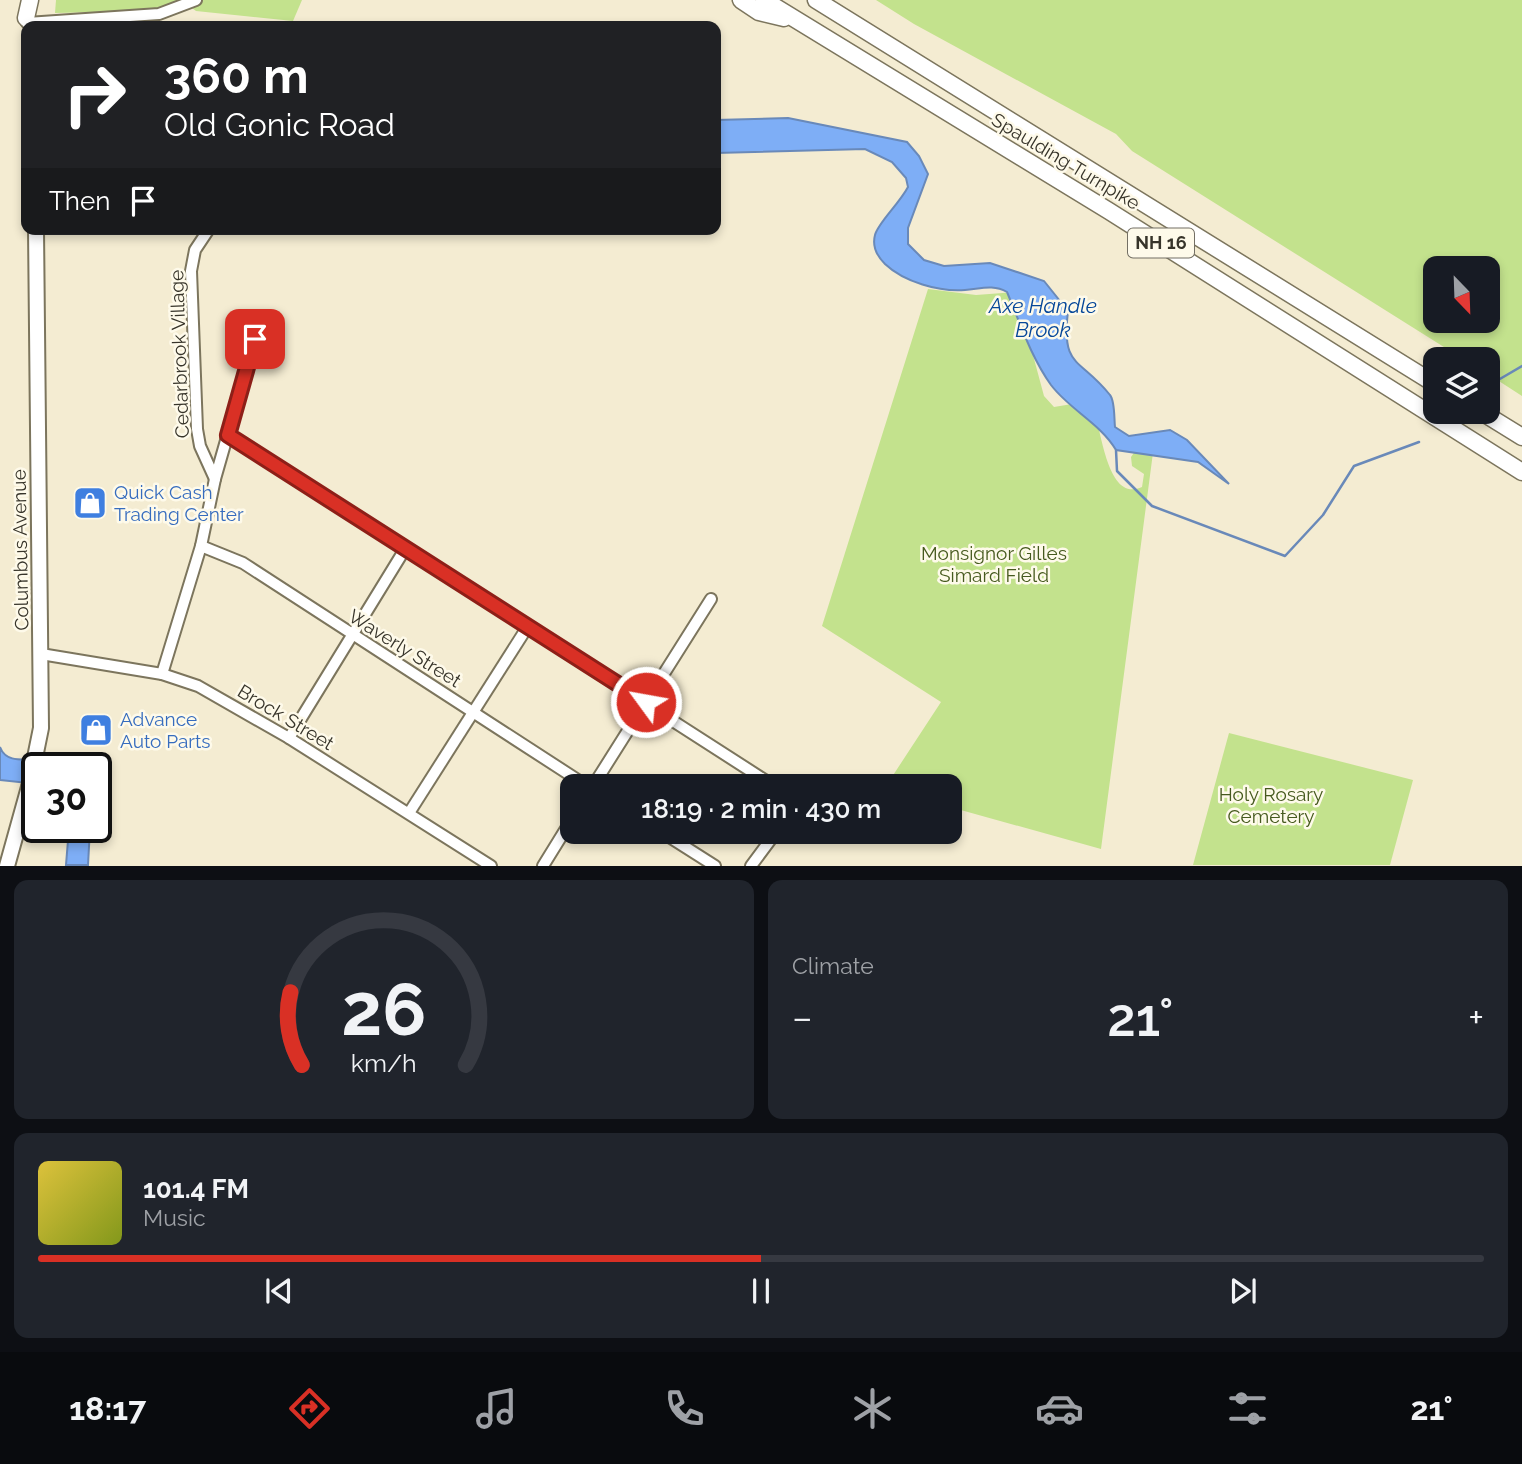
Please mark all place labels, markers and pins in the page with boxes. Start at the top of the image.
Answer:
pin [225,309,285,369]
place label: Quick Cash Trading Center [114,481,244,525]
shop icon: Quick Cash Trading Center [71,484,109,522]
place label: Advance Auto Parts [120,708,211,752]
shop icon: Advance Auto Parts [77,711,115,749]

